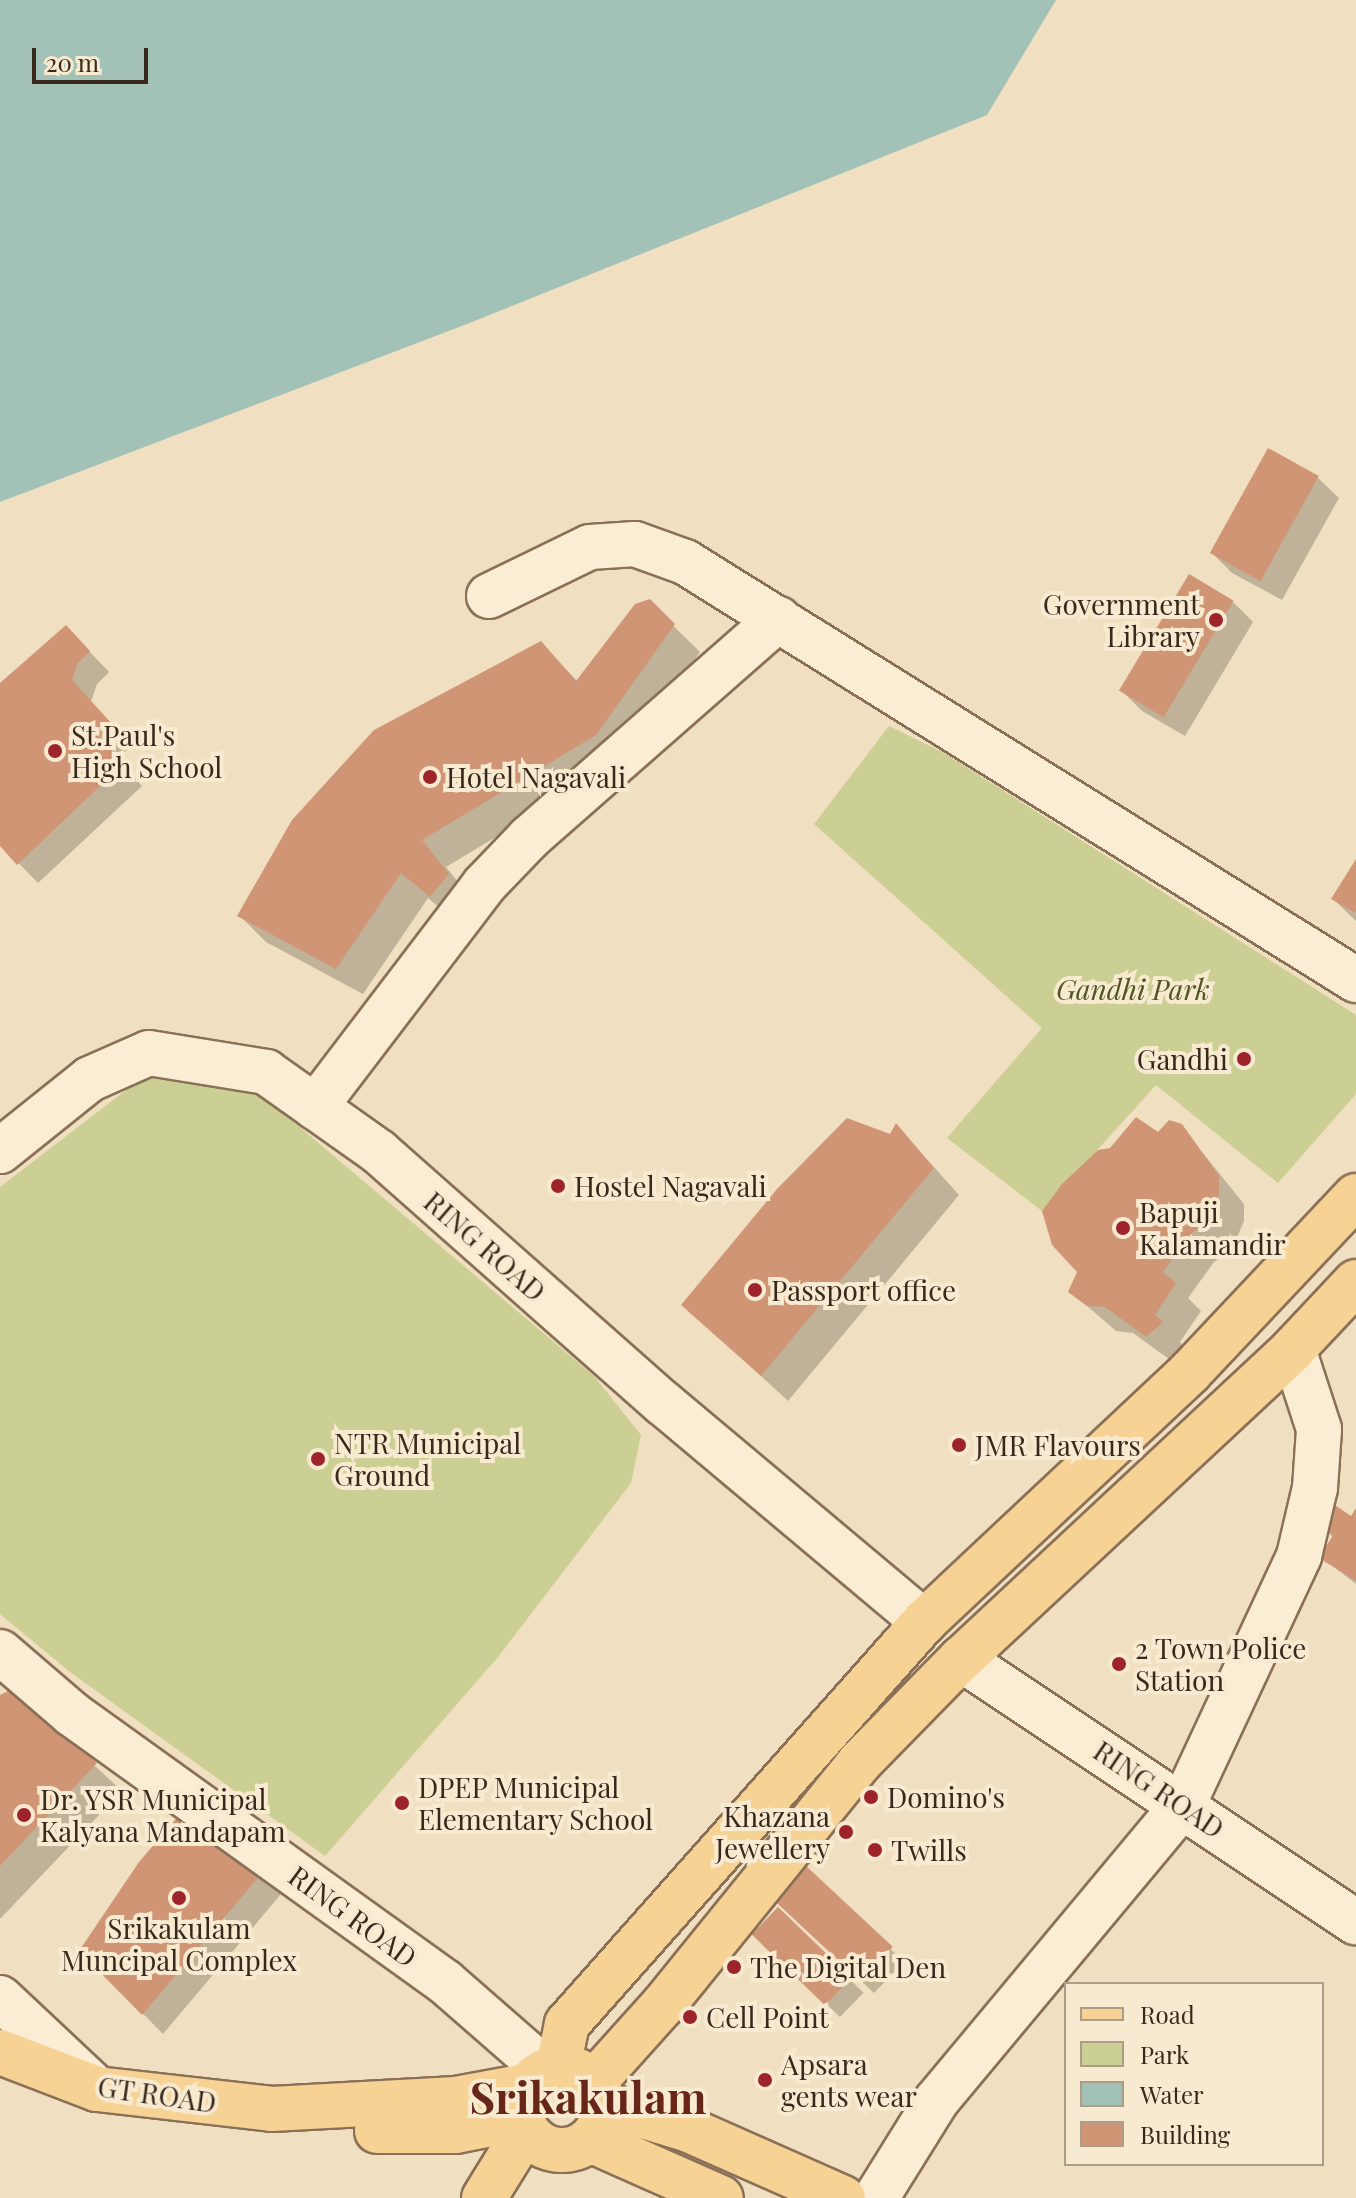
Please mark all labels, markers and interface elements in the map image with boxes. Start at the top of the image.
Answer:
scale bar [36,32,152,82]
text: 20 m [46,46,99,78]
place label: Government Library [1043,587,1200,653]
marker: Government Library [1207,611,1225,629]
place label: St.Paul's High School [71,718,222,784]
marker: St.Paul's High School [46,742,64,760]
place label: Hotel Nagavali [446,760,626,794]
marker: Hotel Nagavali [421,768,439,786]
park label: Gandhi Park [1056,972,1210,1006]
place label: Gandhi [1137,1042,1228,1076]
marker: Gandhi [1235,1050,1253,1068]
place label: Hostel Nagavali [574,1169,767,1203]
marker: Hostel Nagavali [549,1177,567,1195]
street label: RING ROAD [418,1184,552,1308]
place label: Bapuji Kalamandir [1139,1195,1286,1261]
marker: Bapuji Kalamandir [1114,1219,1132,1237]
place label: Passport office [771,1273,957,1307]
marker: Passport office [746,1281,764,1299]
place label: NTR Municipal Ground [334,1426,522,1492]
place label: JMR Flavours [975,1428,1141,1462]
marker: JMR Flavours [950,1436,968,1454]
marker: NTR Municipal Ground [309,1450,327,1468]
place label: 2 Town Police Station [1135,1631,1307,1697]
marker: 2 Town Police Station [1110,1655,1128,1673]
street label: RING ROAD [1088,1733,1230,1845]
place label: DPEP Municipal Elementary School [418,1770,654,1836]
place label: Domino's [887,1780,1005,1814]
place label: Dr. YSR Municipal Kalyana Mandapam [40,1782,286,1848]
marker: Domino's [862,1788,880,1806]
marker: DPEP Municipal Elementary School [393,1794,411,1812]
place label: Khazana Jewellery [715,1799,830,1865]
marker: Dr. YSR Municipal Kalyana Mandapam [15,1806,33,1824]
marker: Khazana Jewellery [837,1823,855,1841]
place label: Twills [891,1833,967,1867]
marker: Twills [866,1841,884,1859]
street label: RING ROAD [283,1858,423,1974]
marker: Srikakulam Muncipal Complex [170,1889,188,1907]
place label: Srikakulam Muncipal Complex [61,1911,297,1977]
place label: The Digital Den [750,1950,946,1984]
marker: The Digital Den [725,1958,743,1976]
legend [1064,1982,1324,2166]
text: Road [1140,1998,1195,2030]
place label: Cell Point [706,2000,829,2034]
marker: Cell Point [681,2008,699,2026]
text: Park [1140,2038,1189,2070]
place label: Apsara gents wear [781,2047,918,2113]
street label: GT ROAD [95,2069,219,2119]
district label: Srikakulam [469,2070,707,2122]
marker: Apsara gents wear [756,2071,774,2089]
text: Water [1140,2078,1204,2110]
text: Building [1140,2118,1230,2150]

